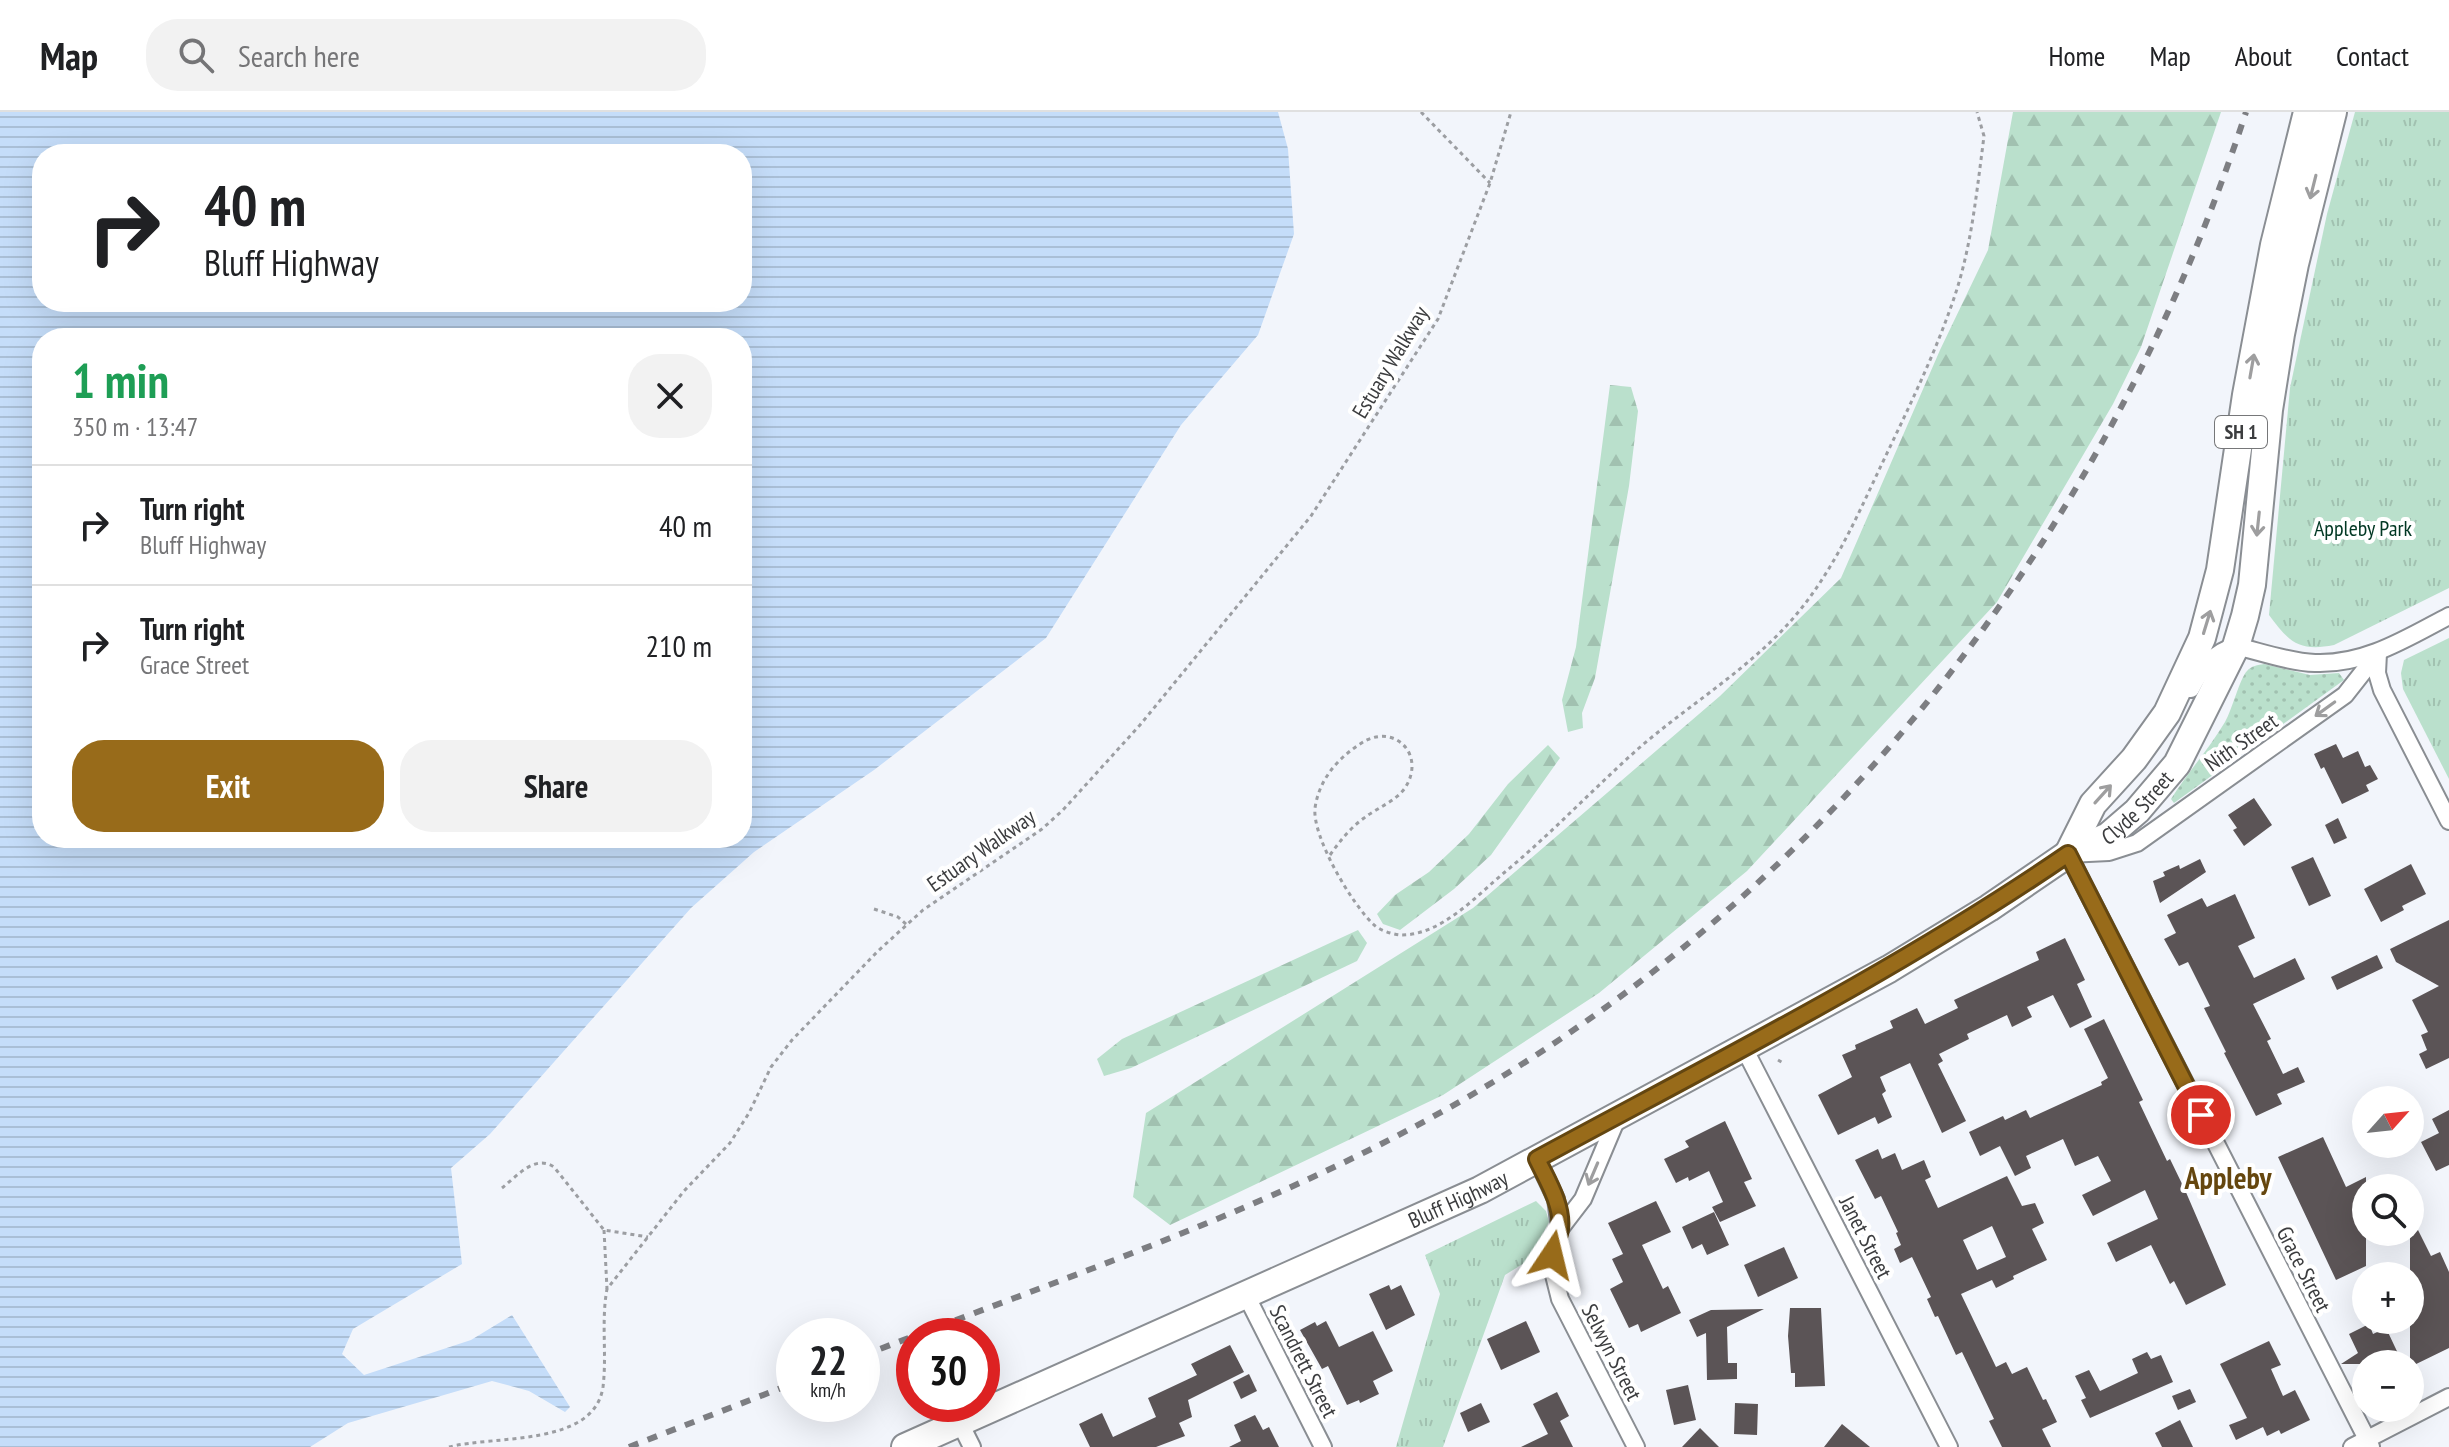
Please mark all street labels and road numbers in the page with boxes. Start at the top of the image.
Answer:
street label: Estuary Walkway [1346,300,1435,423]
road number: SH 1 [2215,416,2267,448]
street label: Nith Street [2199,707,2283,777]
street label: Clyde Street [2097,765,2179,851]
street label: Estuary Walkway [921,802,1041,898]
street label: Bluff Highway [1404,1163,1513,1234]
street label: Janet Street [1833,1190,1899,1283]
street label: Grace Street [2271,1221,2337,1317]
street label: Selwyn Street [1576,1299,1648,1405]
street label: Scandrett Street [1264,1300,1344,1422]

